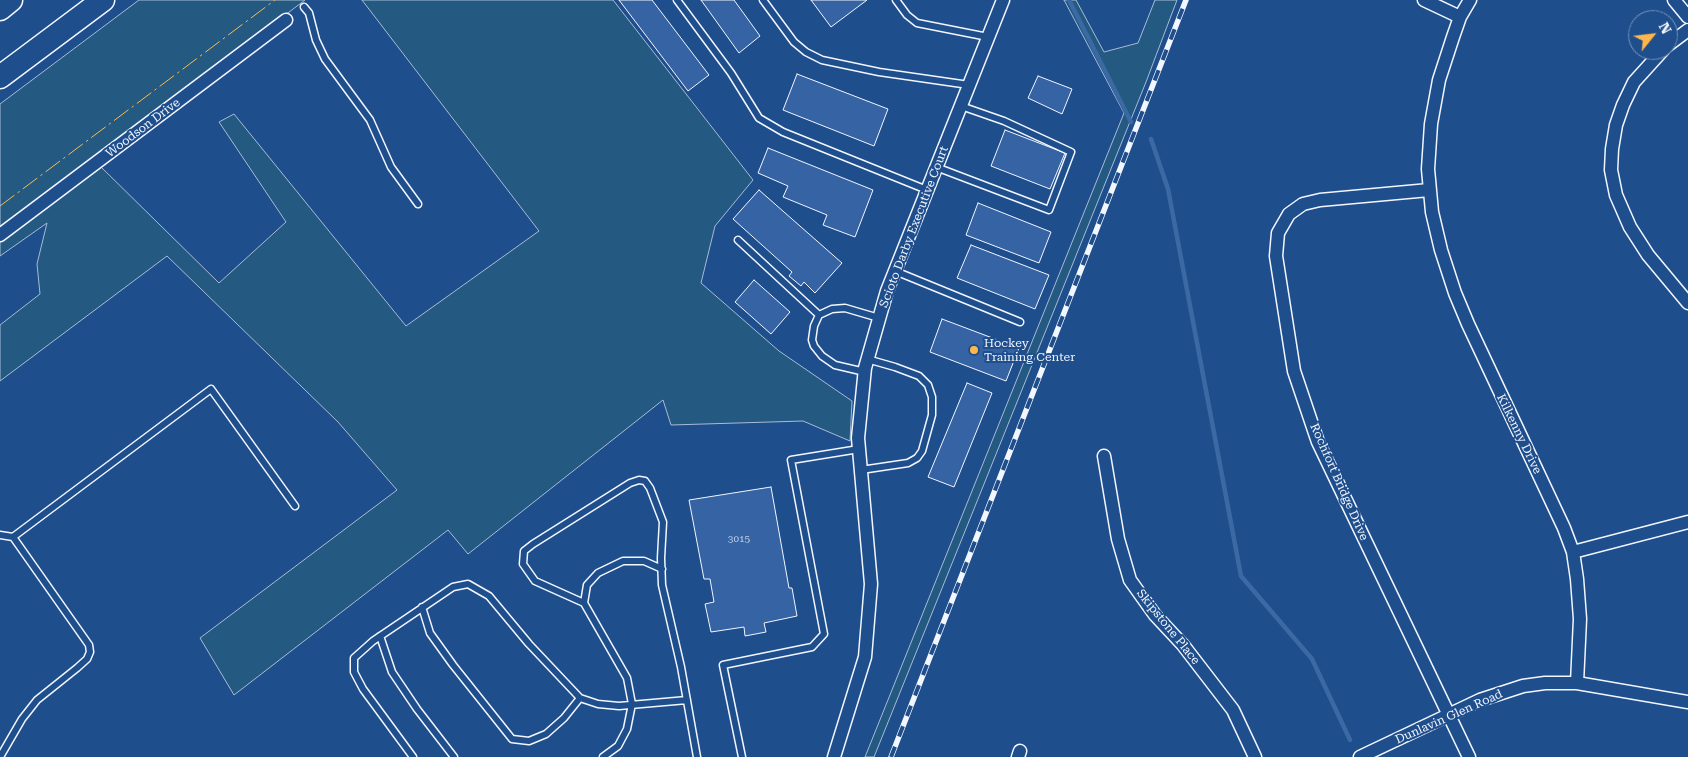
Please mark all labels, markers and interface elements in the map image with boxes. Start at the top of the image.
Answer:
north arrow [1628,10,1678,60]
text: N [1656,20,1675,37]
street label: Woodson Drive [103,95,183,161]
street label: Scioto Darby Executive Court [877,144,951,310]
place label: Hockey Training Center [984,336,1075,364]
marker: Hockey Training Center [968,344,980,356]
street label: Kilkenny Drive [1493,392,1545,476]
street label: Rochfort Bridge Drive [1307,421,1371,543]
house number: 3015 [728,533,750,545]
street label: Skipstone Place [1133,586,1203,668]
street label: Dunlavin Glen Road [1393,687,1505,747]

